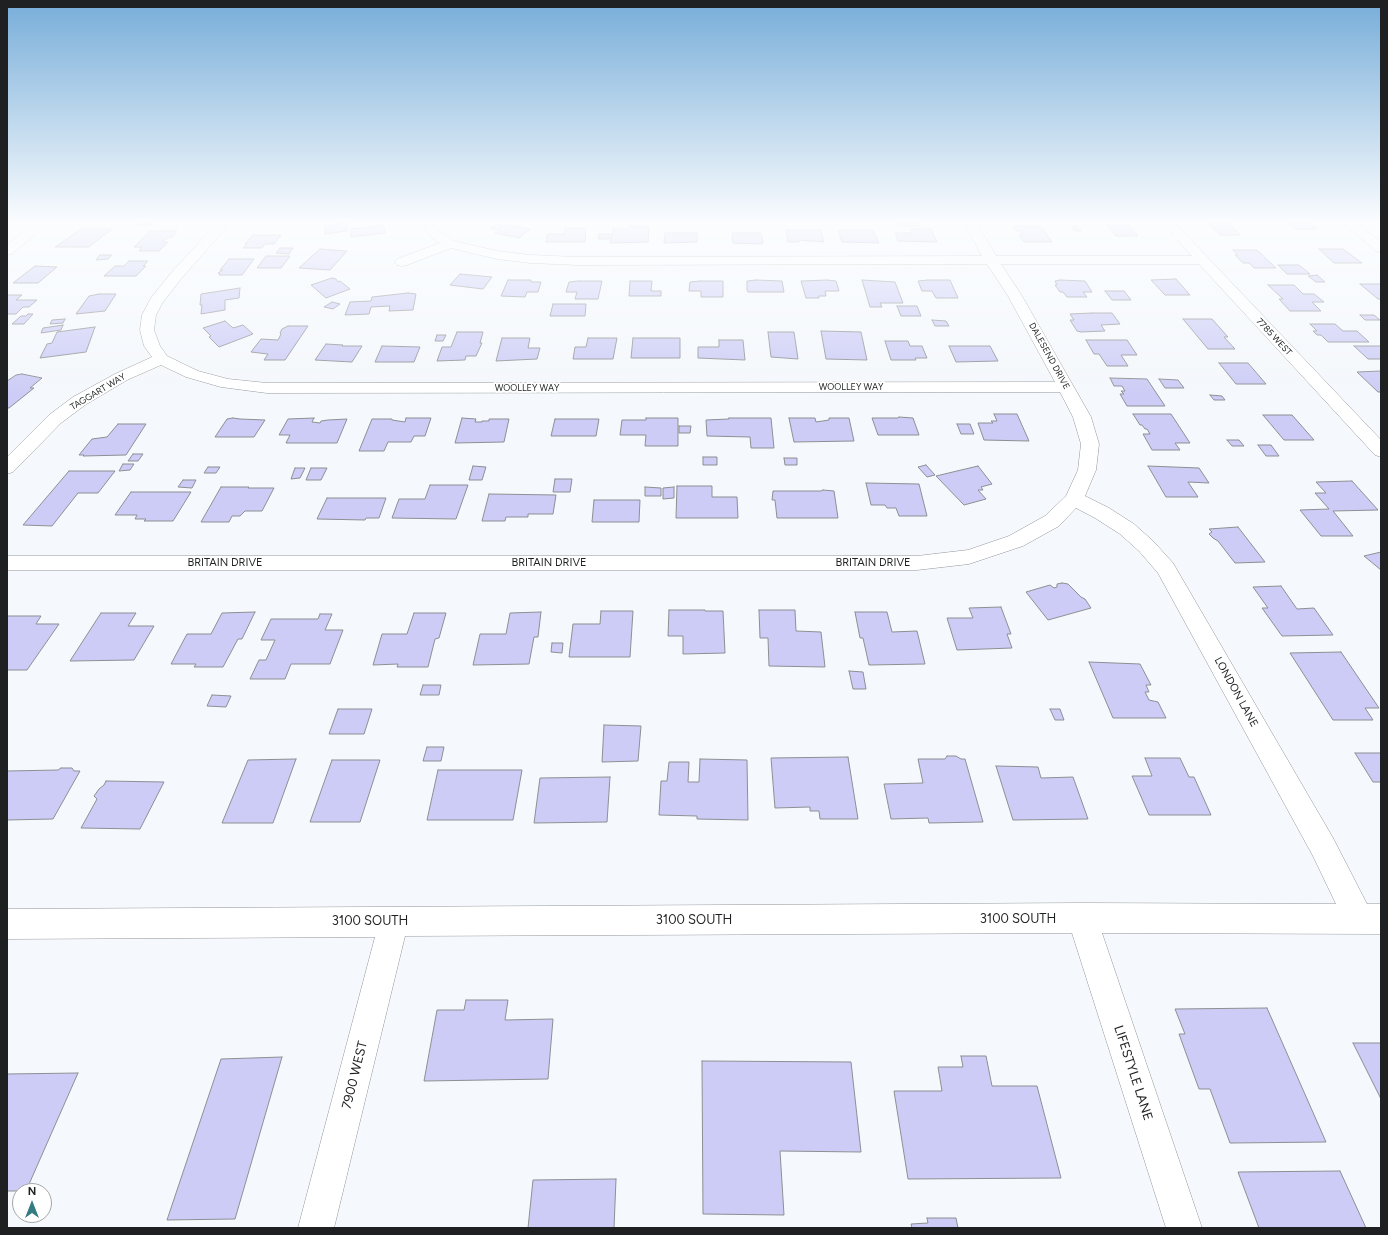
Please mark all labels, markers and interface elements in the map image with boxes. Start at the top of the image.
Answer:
street label: 7785 WEST [1254,316,1294,358]
street label: DALESEND DRIVE [1026,321,1072,391]
street label: TAGGART WAY [68,371,128,413]
street label: WOOLLEY WAY [819,382,883,392]
street label: WOOLLEY WAY [495,383,559,393]
street label: BRITAIN DRIVE [187,556,263,570]
street label: BRITAIN DRIVE [511,556,587,570]
street label: BRITAIN DRIVE [835,556,911,570]
street label: LONDON LANE [1211,655,1261,729]
street label: 3100 SOUTH [980,911,1056,927]
street label: 3100 SOUTH [656,912,732,928]
street label: 3100 SOUTH [332,913,408,929]
street label: LIFESTYLE LANE [1110,1023,1156,1123]
street label: 7900 WEST [339,1039,371,1111]
north arrow [12,1183,52,1223]
text: N [28,1185,36,1198]

